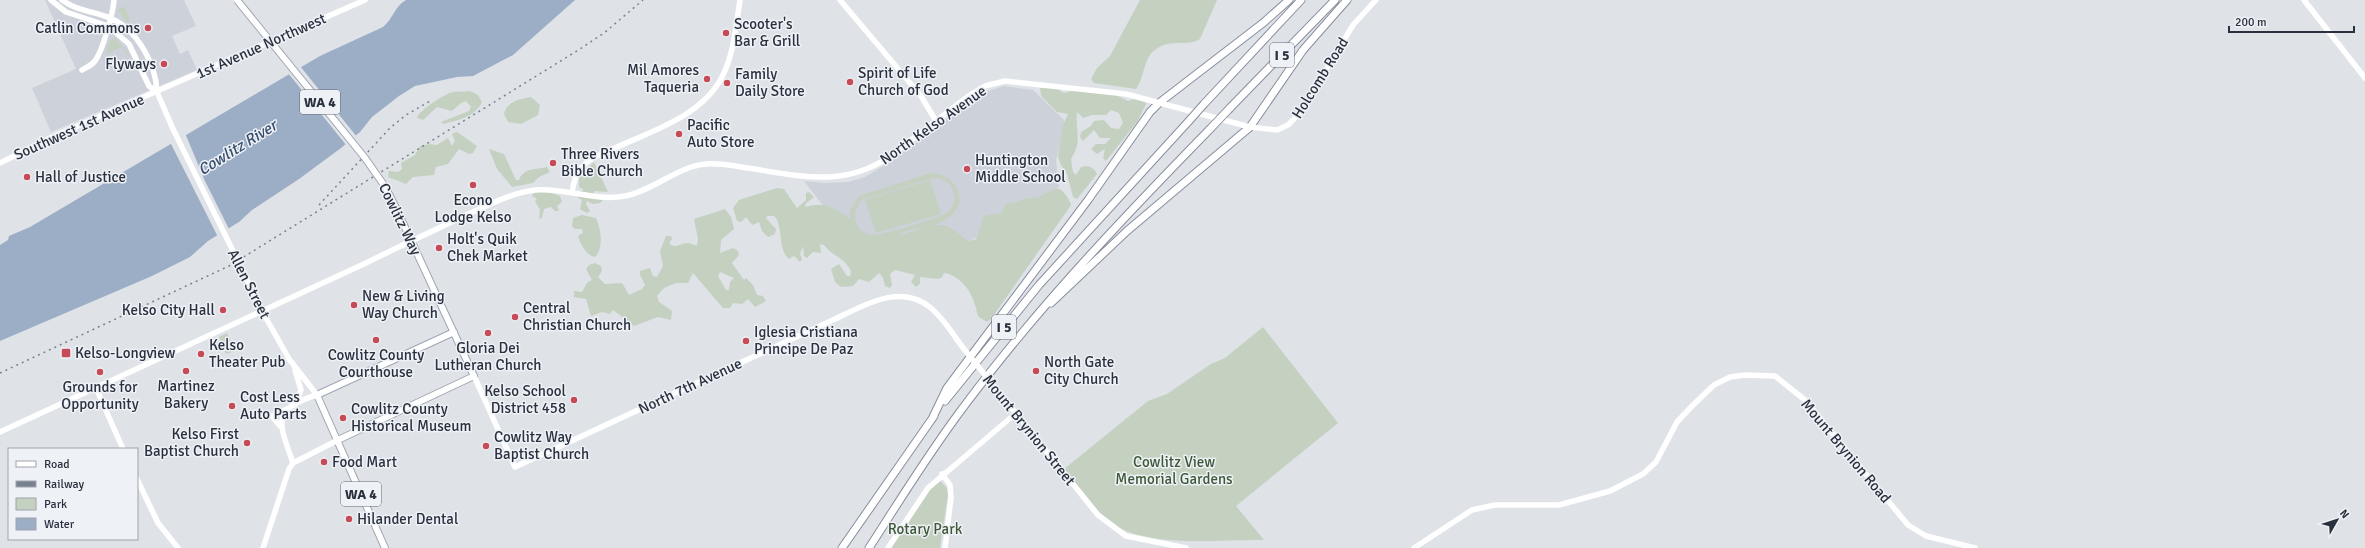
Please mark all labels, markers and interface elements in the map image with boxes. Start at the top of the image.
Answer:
scale bar [2229,8,2354,34]
street label: 1st Avenue Northwest [193,9,329,83]
place label: Scooter's Bar & Grill [734,15,800,50]
text: 200 m [2235,15,2267,30]
place label: Catlin Commons [35,19,140,37]
marker: Catlin Commons [143,23,153,33]
marker: Scooter's Bar & Grill [721,28,731,38]
street label: Holcomb Road [1288,34,1352,122]
road number: I 5 [1270,43,1294,67]
place label: Flyways [105,55,156,73]
marker: Flyways [159,59,169,69]
place label: Mil Amores Taqueria [627,61,699,96]
place label: Spirit of Life Church of God [858,64,949,99]
place label: Family Daily Store [735,65,805,100]
marker: Mil Amores Taqueria [702,74,712,84]
marker: Spirit of Life Church of God [845,77,855,87]
marker: Family Daily Store [722,78,732,88]
street label: North Kelso Avenue [876,82,990,168]
street label: Southwest 1st Avenue [11,90,147,164]
road number: WA 4 [300,90,340,114]
water label: Cowlitz River [194,115,283,180]
place label: Pacific Auto Store [687,116,754,151]
marker: Pacific Auto Store [674,129,684,139]
place label: Three Rivers Bible Church [561,145,643,180]
place label: Huntington Middle School [975,151,1066,186]
marker: Three Rivers Bible Church [548,158,558,168]
marker: Huntington Middle School [962,164,972,174]
place label: Hall of Justice [35,168,126,186]
marker: Hall of Justice [22,172,32,182]
street label: Cowlitz Way [375,180,425,258]
marker: Econo Lodge Kelso [468,180,478,190]
place label: Econo Lodge Kelso [435,191,512,226]
place label: Holt's Quik Chek Market [447,230,528,265]
marker: Holt's Quik Chek Market [434,243,444,253]
street label: Allen Street [224,246,274,322]
place label: New & Living Way Church [362,287,445,322]
place label: Central Christian Church [523,299,631,334]
marker: New & Living Way Church [349,300,359,310]
place label: Kelso City Hall [122,301,215,319]
marker: Kelso City Hall [218,305,228,315]
marker: Central Christian Church [510,312,520,322]
road number: I 5 [992,315,1016,339]
place label: Iglesia Cristiana Principe De Paz [754,323,858,358]
marker: Gloria Dei Lutheran Church [483,328,493,338]
marker: Cowlitz County Courthouse [371,335,381,345]
place label: Kelso Theater Pub [209,336,285,371]
marker: Iglesia Cristiana Principe De Paz [741,336,751,346]
place label: Gloria Dei Lutheran Church [435,339,542,374]
place label: Kelso-Longview [75,344,176,362]
place label: Cowlitz County Courthouse [328,346,424,381]
marker: Kelso-Longview [60,347,72,359]
marker: Kelso Theater Pub [196,349,206,359]
place label: North Gate City Church [1044,353,1119,388]
street label: North 7th Avenue [635,354,745,418]
marker: Martinez Bakery [181,366,191,376]
marker: North Gate City Church [1031,366,1041,376]
marker: Grounds for Opportunity [95,367,105,377]
street label: Mount Brynion Street [979,371,1079,489]
place label: Martinez Bakery [157,377,215,412]
place label: Grounds for Opportunity [61,378,139,413]
place label: Kelso School District 458 [484,382,566,417]
place label: Cost Less Auto Parts [240,388,307,423]
marker: Kelso School District 458 [569,395,579,405]
street label: Mount Brynion Road [1797,395,1895,507]
place label: Cowlitz County Historical Museum [351,400,471,435]
marker: Cost Less Auto Parts [227,401,237,411]
marker: Cowlitz County Historical Museum [338,413,348,423]
place label: Kelso First Baptist Church [144,425,239,460]
place label: Cowlitz Way Baptist Church [494,428,589,463]
marker: Kelso First Baptist Church [242,438,252,448]
marker: Cowlitz Way Baptist Church [481,441,491,451]
legend [8,448,138,540]
place label: Food Mart [332,453,397,471]
park label: Cowlitz View Memorial Gardens [1115,453,1233,488]
text: Road [44,457,70,472]
marker: Food Mart [319,457,329,467]
text: Railway [44,477,84,492]
road number: WA 4 [341,482,381,506]
text: Park [44,497,67,512]
north arrow [2317,500,2357,540]
text: N [2337,507,2352,521]
place label: Hilander Dental [357,510,458,528]
marker: Hilander Dental [344,514,354,524]
text: Water [44,517,75,532]
park label: Rotary Park [888,520,963,538]

